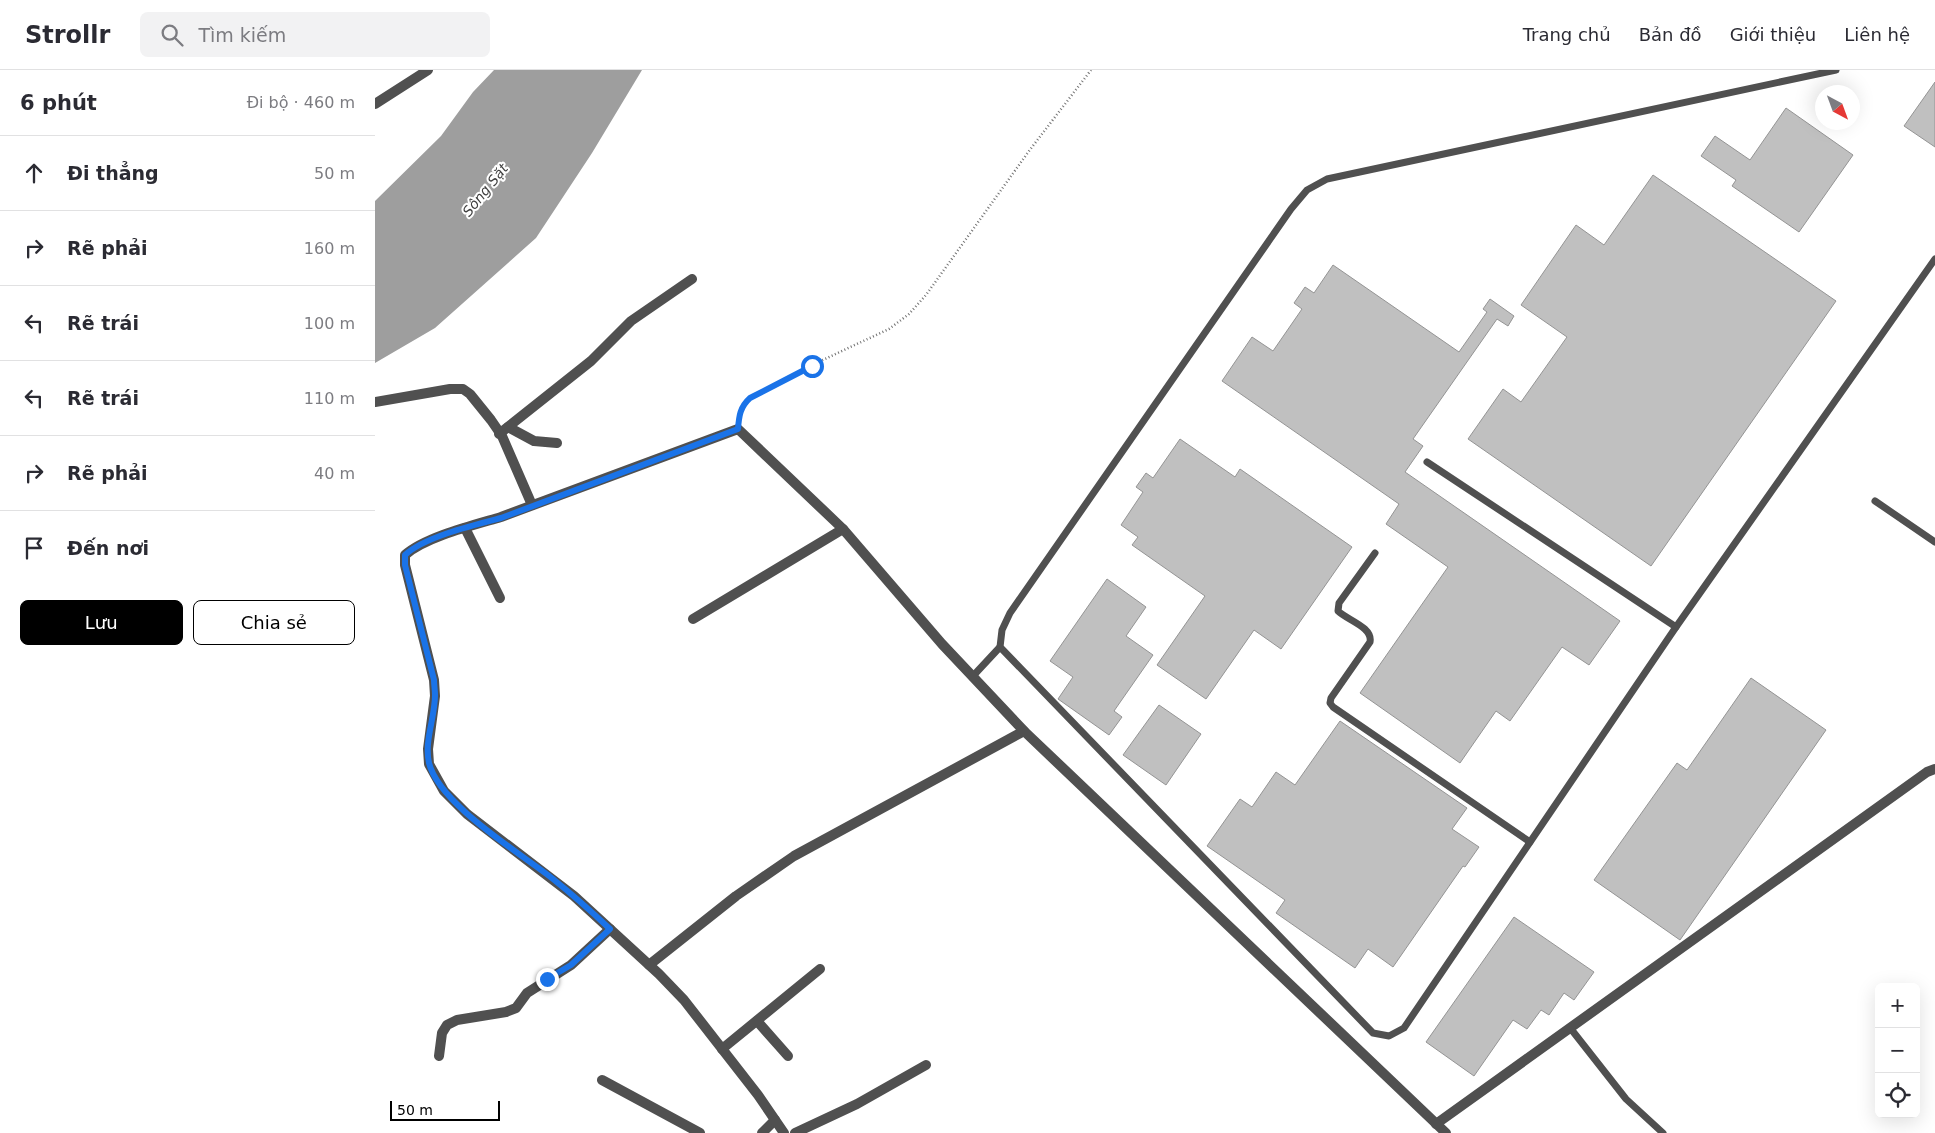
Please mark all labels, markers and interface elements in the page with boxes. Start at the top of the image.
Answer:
search box [140,12,490,57]
text: Strollr [25,21,110,49]
icon: search [158,21,186,49]
text: Tìm kiếm [198,24,286,46]
text: Trang chủ [1523,24,1611,45]
text: Bản đồ [1639,24,1702,45]
text: Giới thiệu [1730,24,1816,45]
text: Liên hệ [1844,24,1910,45]
north arrow [1815,85,1860,130]
text: 6 phút [20,91,97,115]
text: Đi bộ · 460 m [247,93,355,112]
icon: ahead [20,159,48,187]
water label: Sông Sặt [459,160,511,219]
text: Đi thẳng [67,162,159,184]
text: 50 m [314,164,355,183]
icon: right [20,234,48,262]
text: Rẽ phải [67,237,148,259]
text: 160 m [304,239,355,258]
icon: left [20,309,48,337]
text: Rẽ trái [67,312,139,334]
text: 100 m [304,314,355,333]
route start [801,355,824,378]
icon: left [20,384,48,412]
text: Rẽ trái [67,387,139,409]
text: 110 m [304,389,355,408]
icon: right [20,459,48,487]
text: Rẽ phải [67,462,148,484]
text: 40 m [314,464,355,483]
icon: arrive [20,534,48,562]
text: Đến nơi [67,537,149,559]
button: Lưu [20,600,183,645]
button: Chia sẻ [193,600,355,645]
route end [536,968,559,991]
map controls [1875,983,1920,1118]
button: + [1875,983,1920,1028]
button: − [1875,1028,1920,1073]
button: locate [1875,1073,1920,1118]
scale bar [390,1098,500,1121]
text: 50 m [397,1102,433,1118]

